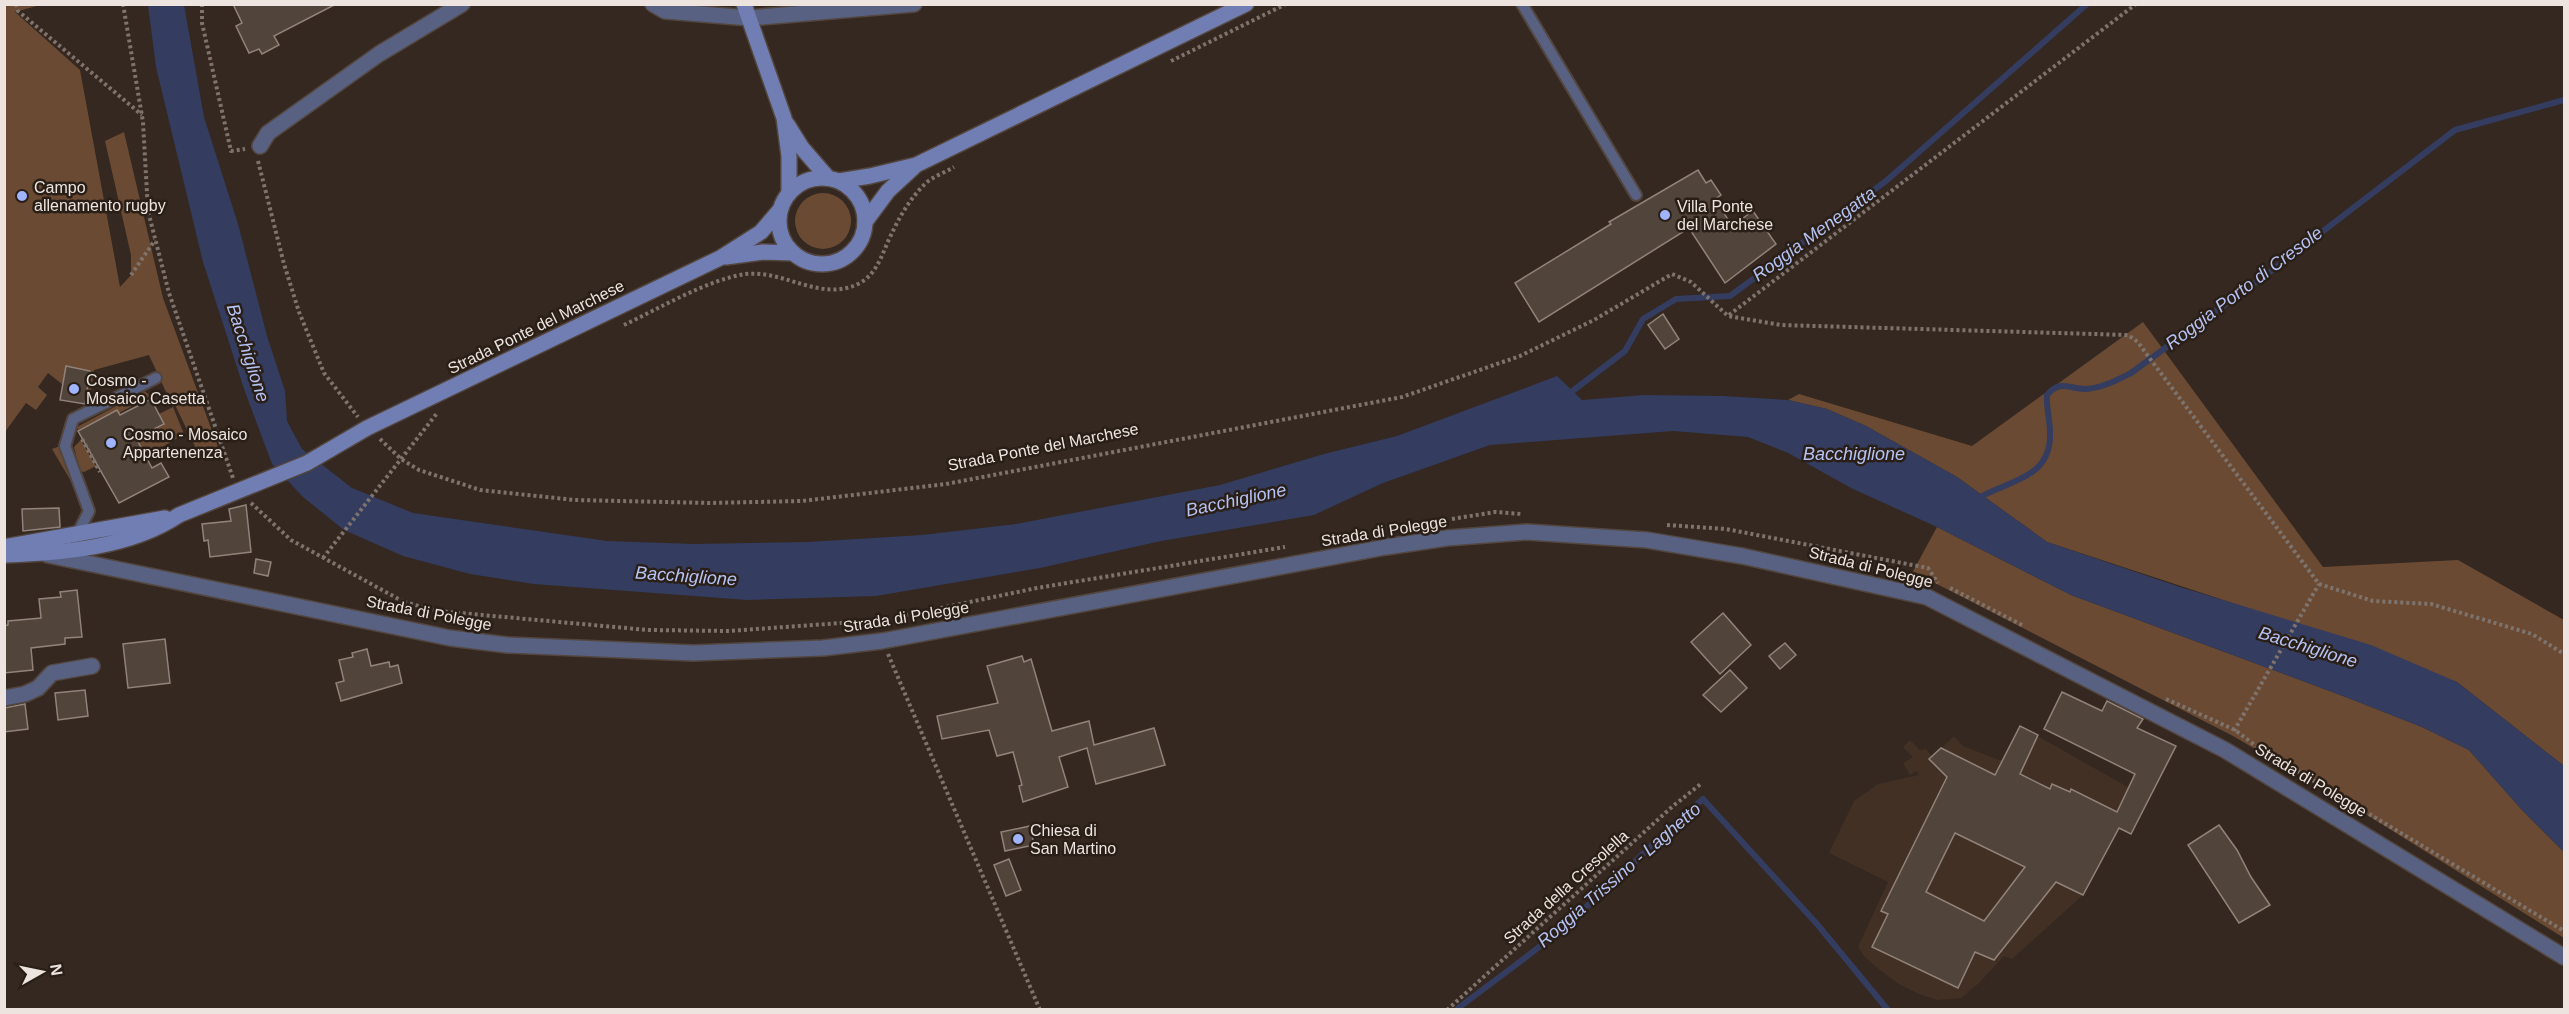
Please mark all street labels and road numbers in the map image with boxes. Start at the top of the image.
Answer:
street label: Strada Ponte del Marchese [445,277,627,377]
street label: Strada Ponte del Marchese [946,420,1140,474]
street label: Strada di Polegge [1320,513,1448,549]
street label: Strada di Polegge [1807,543,1935,591]
street label: Strada di Polegge [365,593,493,633]
street label: Strada di Polegge [842,599,970,635]
street label: Strada di Polegge [2252,740,2370,820]
street label: Strada della Cresolella [1500,827,1632,947]

